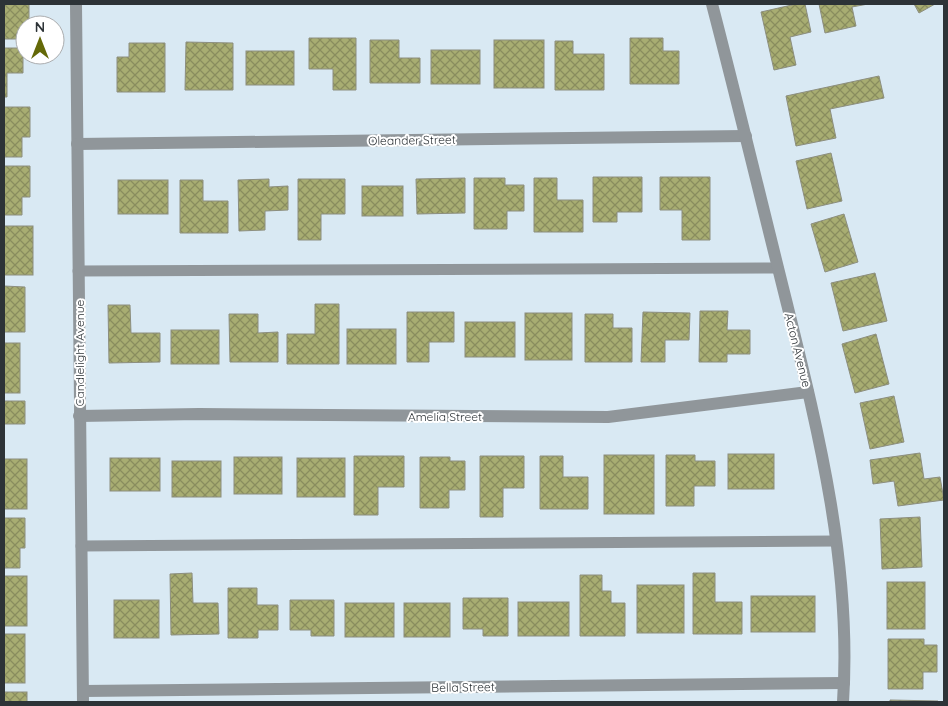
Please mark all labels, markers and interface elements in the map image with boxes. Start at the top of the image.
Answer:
north arrow [15,15,65,65]
text: N [35,18,45,36]
street label: Oleander Street [368,132,456,148]
street label: Candlelight Avenue [72,299,87,406]
street label: Acton Avenue [781,311,815,389]
street label: Amelia Street [408,409,482,424]
street label: Bella Street [431,679,495,695]

